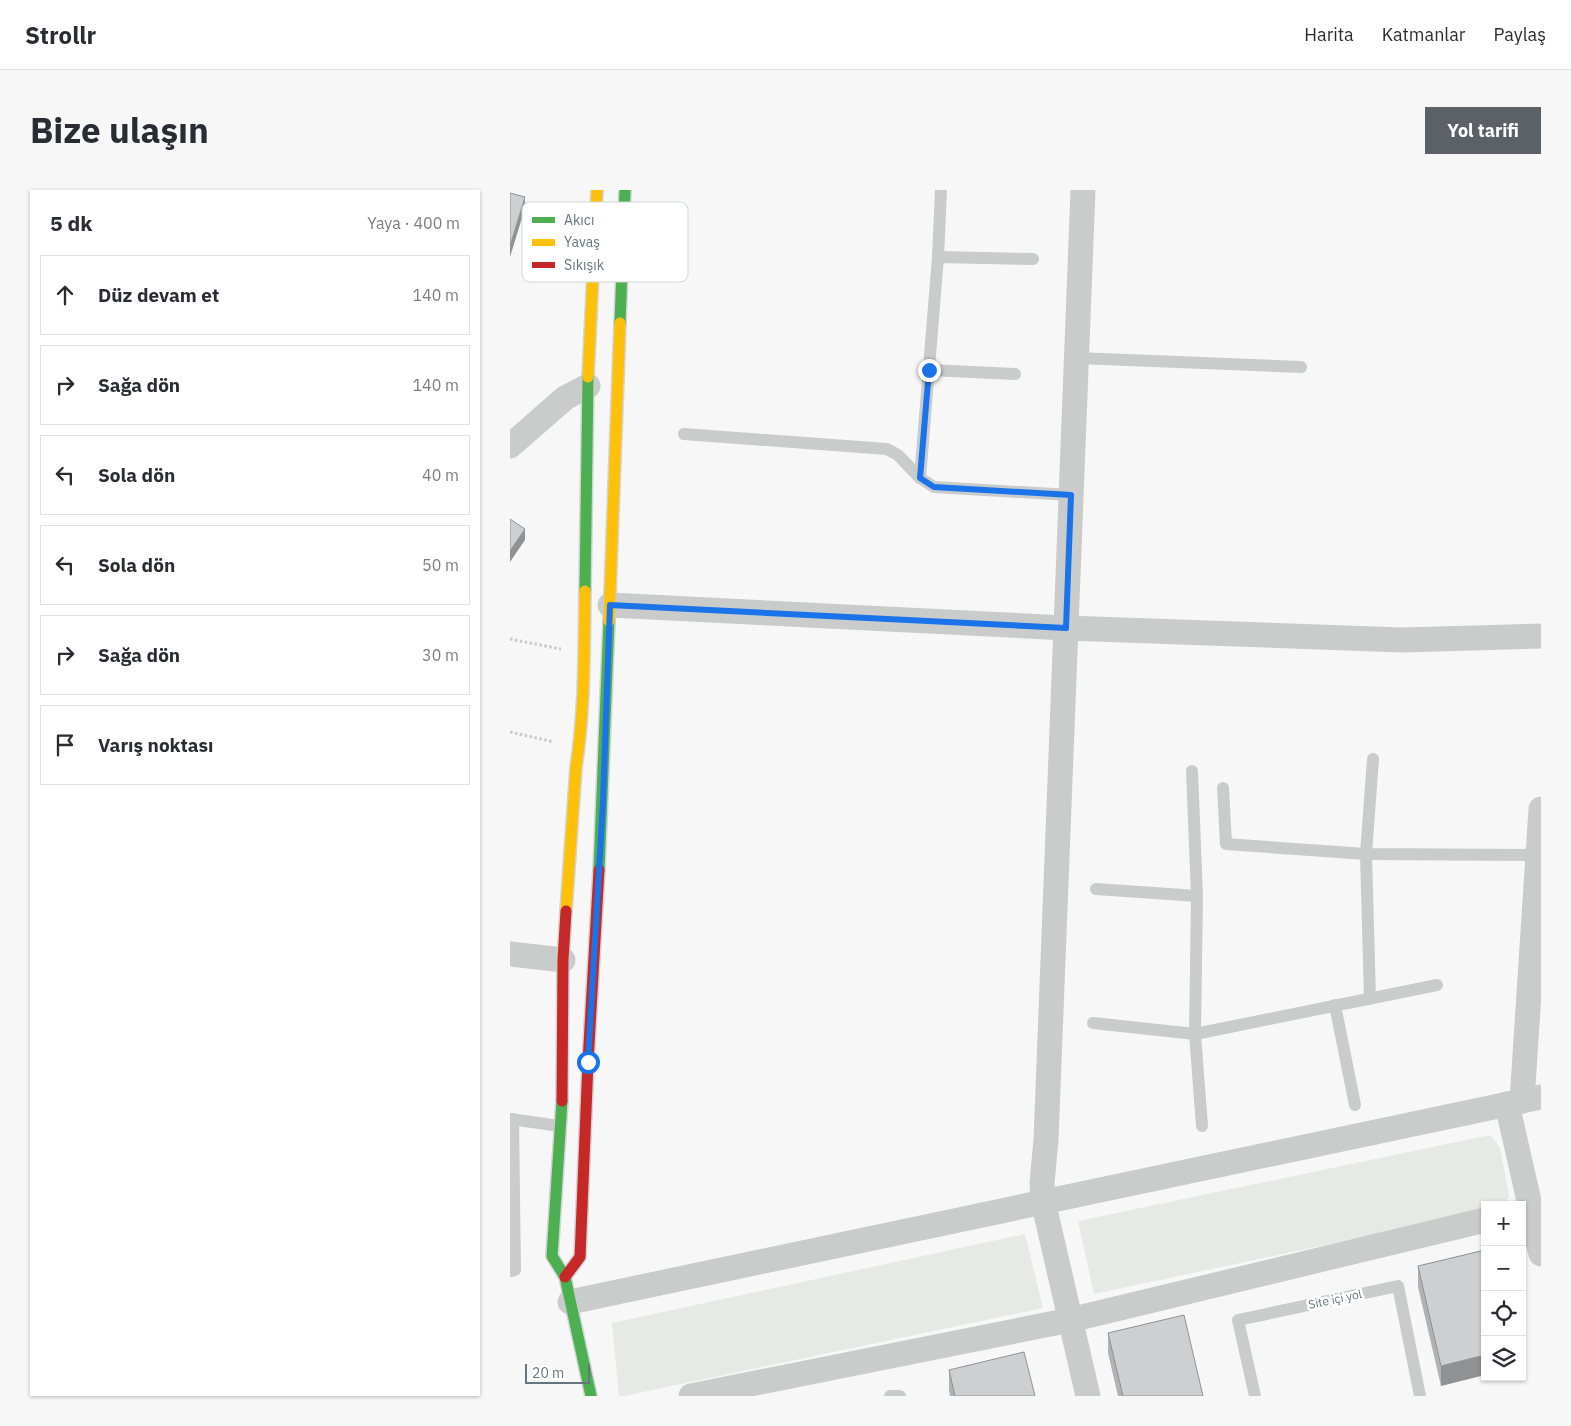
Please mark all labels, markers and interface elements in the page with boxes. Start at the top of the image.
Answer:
text: Strollr [25,19,96,51]
text: Harita [1304,23,1354,46]
text: Katmanlar [1382,23,1465,46]
text: Paylaş [1493,23,1546,46]
text: Bize ulaşın [30,107,209,153]
button: Yol tarifi [1425,107,1541,154]
legend [522,202,688,282]
text: 5 dk [50,209,92,237]
text: Akıcı [564,211,594,229]
text: Yaya · 400 m [367,213,460,233]
text: Yavaş [564,233,600,251]
text: Sıkışık [564,256,605,274]
icon: ahead [51,281,79,309]
text: Düz devam et [98,283,219,307]
text: 140 m [412,285,459,305]
route end [918,359,941,382]
icon: right [51,371,79,399]
text: Sağa dön [98,373,180,397]
text: 140 m [412,375,459,395]
icon: left [51,461,79,489]
text: Sola dön [98,463,175,487]
text: 40 m [422,465,459,485]
icon: left [51,551,79,579]
text: Sola dön [98,553,175,577]
text: 50 m [422,555,459,575]
icon: right [51,641,79,669]
text: Sağa dön [98,643,180,667]
text: 30 m [422,645,459,665]
icon: arrive [51,731,79,759]
text: Varış noktası [98,733,213,757]
route start [577,1051,600,1074]
map controls [1481,1201,1526,1381]
button: + [1481,1201,1526,1246]
button: − [1481,1246,1526,1291]
street label: Site içi yol [1307,1286,1363,1312]
button: locate [1481,1291,1526,1336]
button: layers [1481,1336,1526,1381]
scale bar [525,1361,590,1384]
text: 20 m [532,1364,564,1382]

